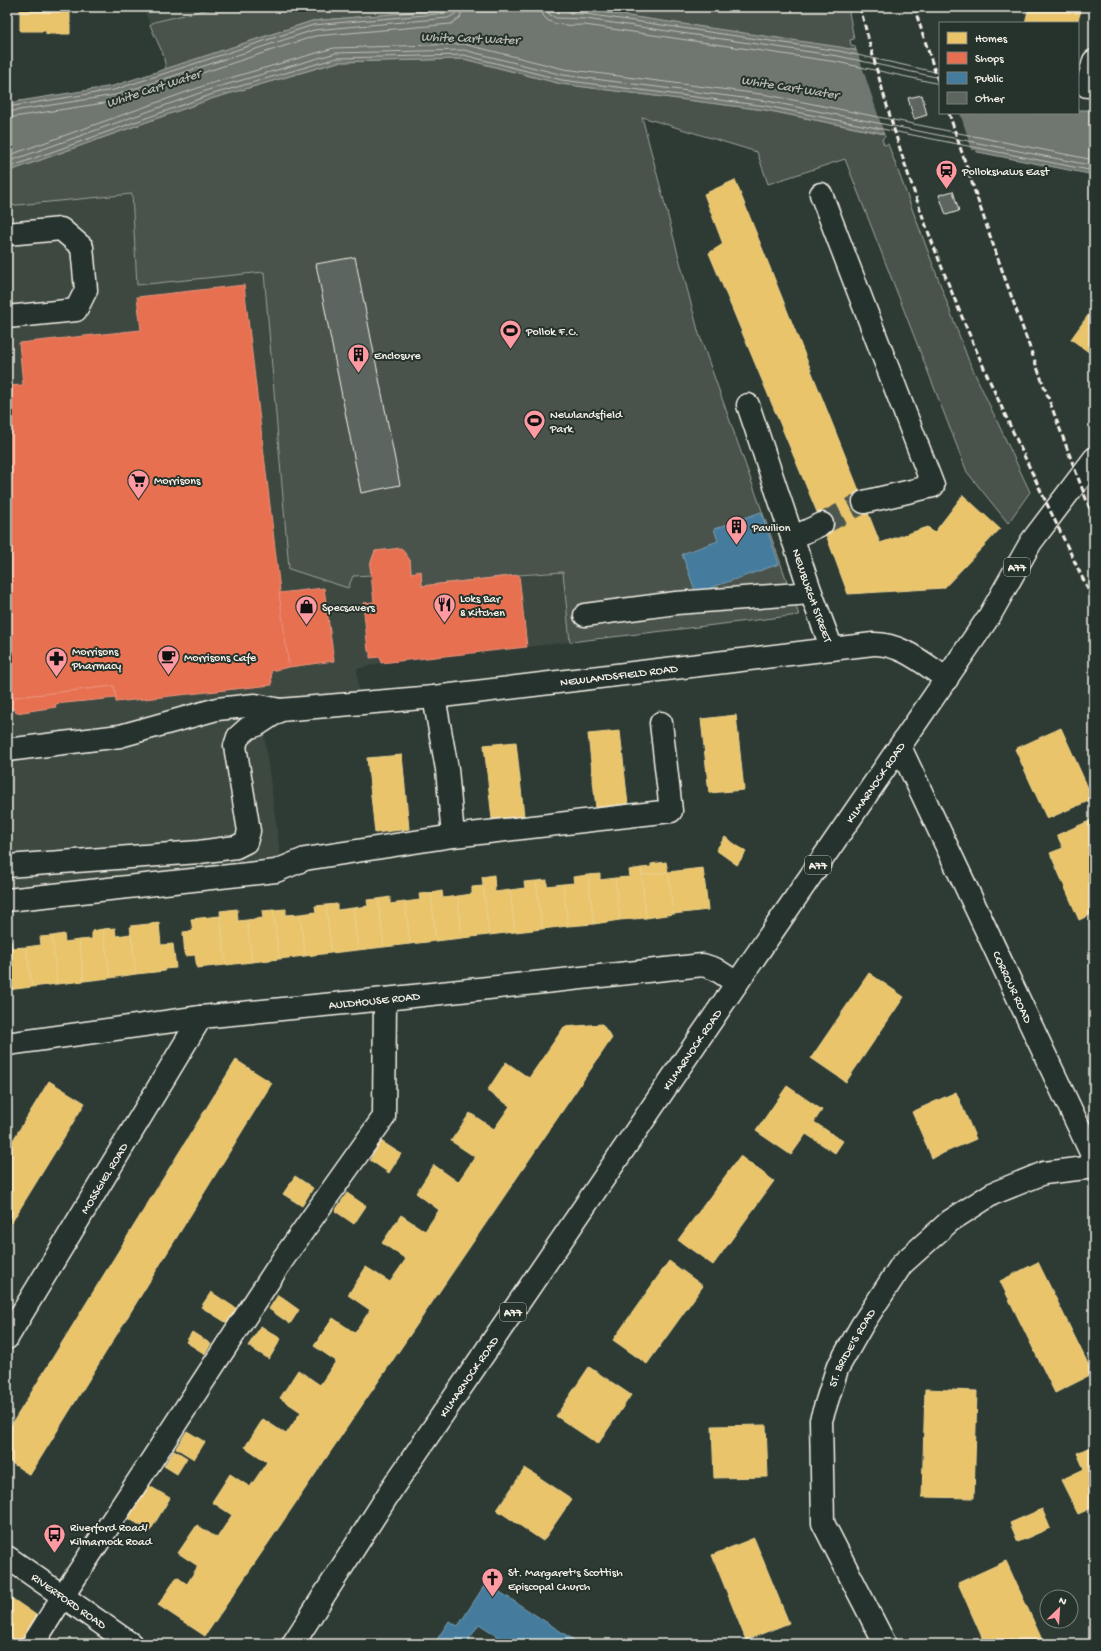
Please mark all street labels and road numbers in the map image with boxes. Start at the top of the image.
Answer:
street label: NEWBURGH STREET [788,547,834,646]
road number: A77 [1004,558,1030,576]
street label: NEWLANDSFIELD ROAD [560,663,679,691]
street label: KILMARNOCK ROAD [844,740,910,827]
road number: A77 [805,856,831,874]
street label: CORROUR ROAD [988,949,1034,1026]
street label: AULDHOUSE ROAD [328,990,421,1013]
street label: KILMARNOCK ROAD [661,1007,726,1094]
street label: MOSSGIEL ROAD [79,1141,132,1217]
road number: A77 [500,1303,526,1321]
street label: ST. BRIDE'S ROAD [827,1307,880,1389]
street label: KILMARNOCK ROAD [438,1334,503,1421]
street label: RIVERFORD ROAD [28,1571,108,1634]

